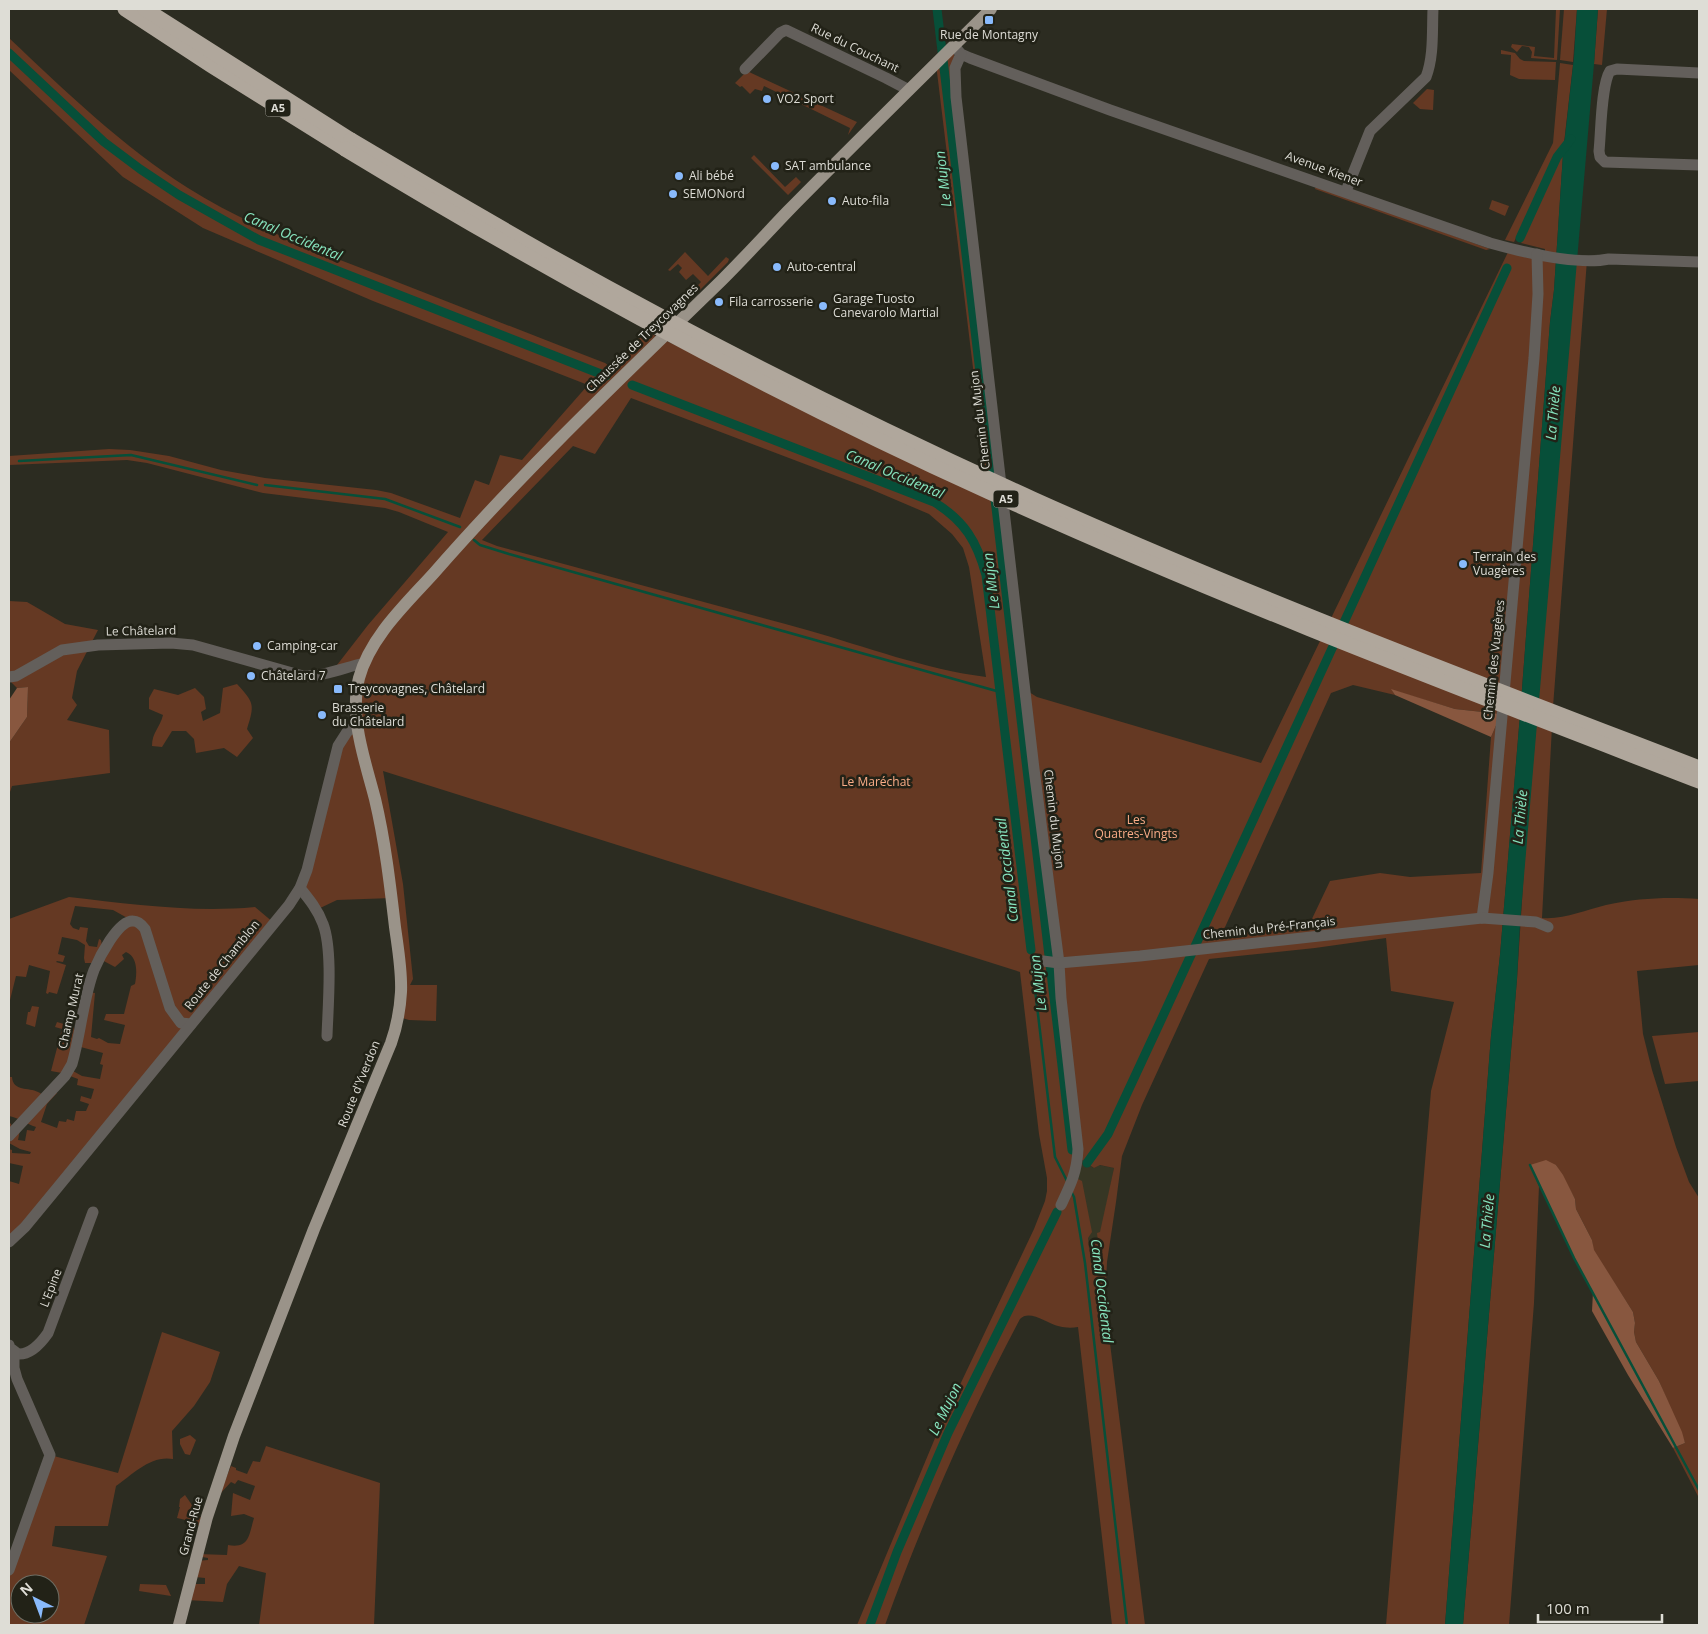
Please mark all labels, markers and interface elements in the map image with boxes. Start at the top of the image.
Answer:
marker: Rue de Montagny [983,14,995,26]
street label: Rue du Couchant [808,19,902,76]
place label: Rue de Montagny [940,26,1039,43]
place label: VO2 Sport [777,90,834,107]
marker: VO2 Sport [761,93,773,105]
road number: A5 [266,100,290,116]
street label: Avenue Kiener [1283,147,1365,190]
water label: Le Mujon [930,150,955,208]
place label: SAT ambulance [785,157,871,174]
marker: SAT ambulance [769,160,781,172]
place label: Ali bébé [689,167,734,184]
marker: Ali bébé [673,170,685,182]
place label: SEMONord [683,185,745,202]
marker: SEMONord [667,188,679,200]
place label: Auto-fila [842,192,889,209]
marker: Auto-fila [826,195,838,207]
water label: Canal Occidental [241,206,346,265]
place label: Auto-central [787,258,856,275]
marker: Auto-central [771,261,783,273]
street label: Chaussée de Treycovagnes [582,279,702,396]
place label: Garage Tuosto Canevarolo Martial [833,290,939,321]
place label: Fila carrosserie [729,293,814,310]
marker: Fila carrosserie [713,296,725,308]
marker: Garage Tuosto Canevarolo Martial [817,300,829,312]
street label: Chemin du Mujon [965,369,994,471]
water label: La Thièle [1541,385,1564,441]
water label: Canal Occidental [843,444,948,503]
road number: A5 [994,490,1018,508]
place label: Terrain des Vuagères [1473,548,1536,579]
water label: Le Mujon [978,552,1003,610]
marker: Terrain des Vuagères [1457,558,1469,570]
street label: Chemin des Vuagères [1479,599,1508,721]
street label: Le Châtelard [106,621,176,640]
place label: Camping-car [267,637,338,654]
marker: Camping-car [251,640,263,652]
place label: Châtelard 7 [261,667,326,684]
marker: Châtelard 7 [245,670,257,682]
place label: Treycovagnes, Châtelard [348,680,485,697]
marker: Treycovagnes, Châtelard [332,683,344,695]
place label: Brasserie du Châtelard [332,699,404,730]
marker: Brasserie du Châtelard [316,709,328,721]
street label: Chemin du Mujon [1040,768,1069,870]
park label: Le Maréchat [841,773,911,790]
water label: La Thièle [1508,789,1531,845]
park label: Les Quatres-Vingts [1095,811,1178,842]
water label: Canal Occidental [991,816,1022,923]
street label: Chemin du Pré-Français [1202,912,1336,943]
street label: Route de Chamblon [180,916,263,1013]
water label: Le Mujon [1025,954,1050,1012]
street label: Champ Murat [54,971,87,1050]
street label: Route d'Yverdon [333,1038,384,1130]
water label: La Thièle [1475,1193,1498,1249]
water label: Canal Occidental [1087,1238,1118,1345]
street label: L'Epine [35,1266,66,1310]
water label: Le Mujon [924,1379,965,1438]
street label: Grand-Rue [174,1494,207,1557]
north arrow [10,1574,60,1624]
text: N [15,1578,37,1600]
scale bar [1538,1592,1662,1624]
text: 100 m [1546,1598,1590,1618]

